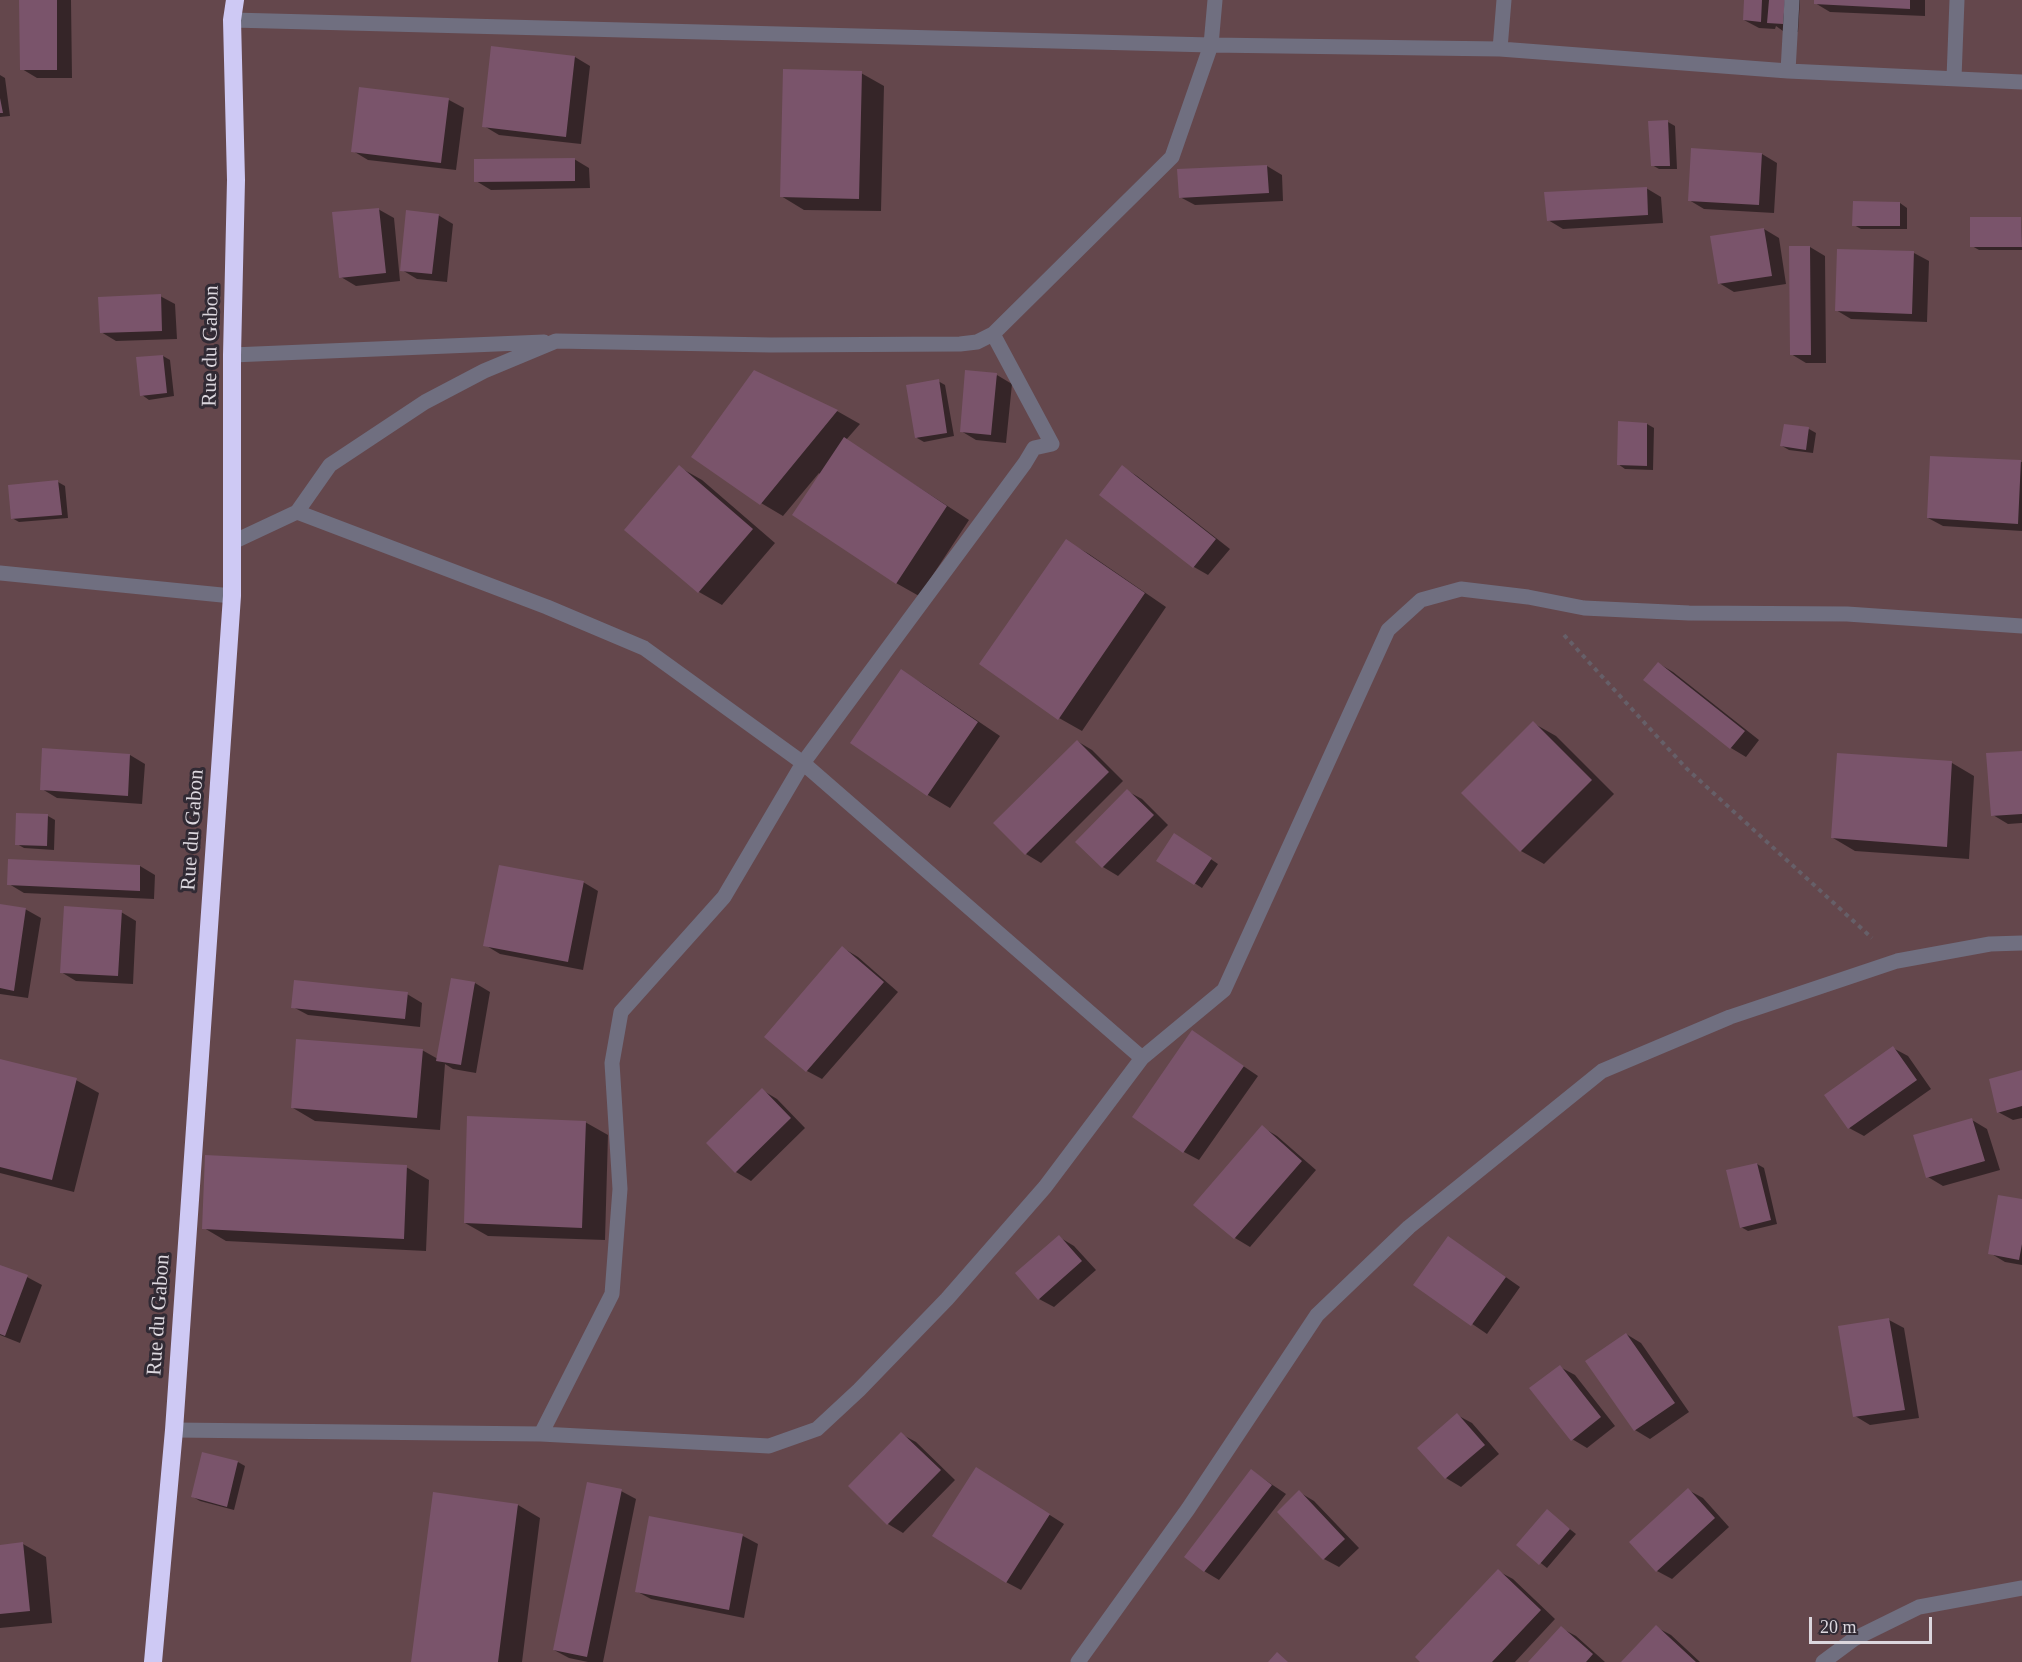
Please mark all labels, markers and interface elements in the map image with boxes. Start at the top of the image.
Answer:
street label: Rue du Gabon [197,285,225,407]
street label: Rue du Gabon [176,769,210,891]
street label: Rue du Gabon [142,1254,176,1376]
scale bar [1812,1605,1935,1643]
text: 20 m [1820,1617,1857,1637]

